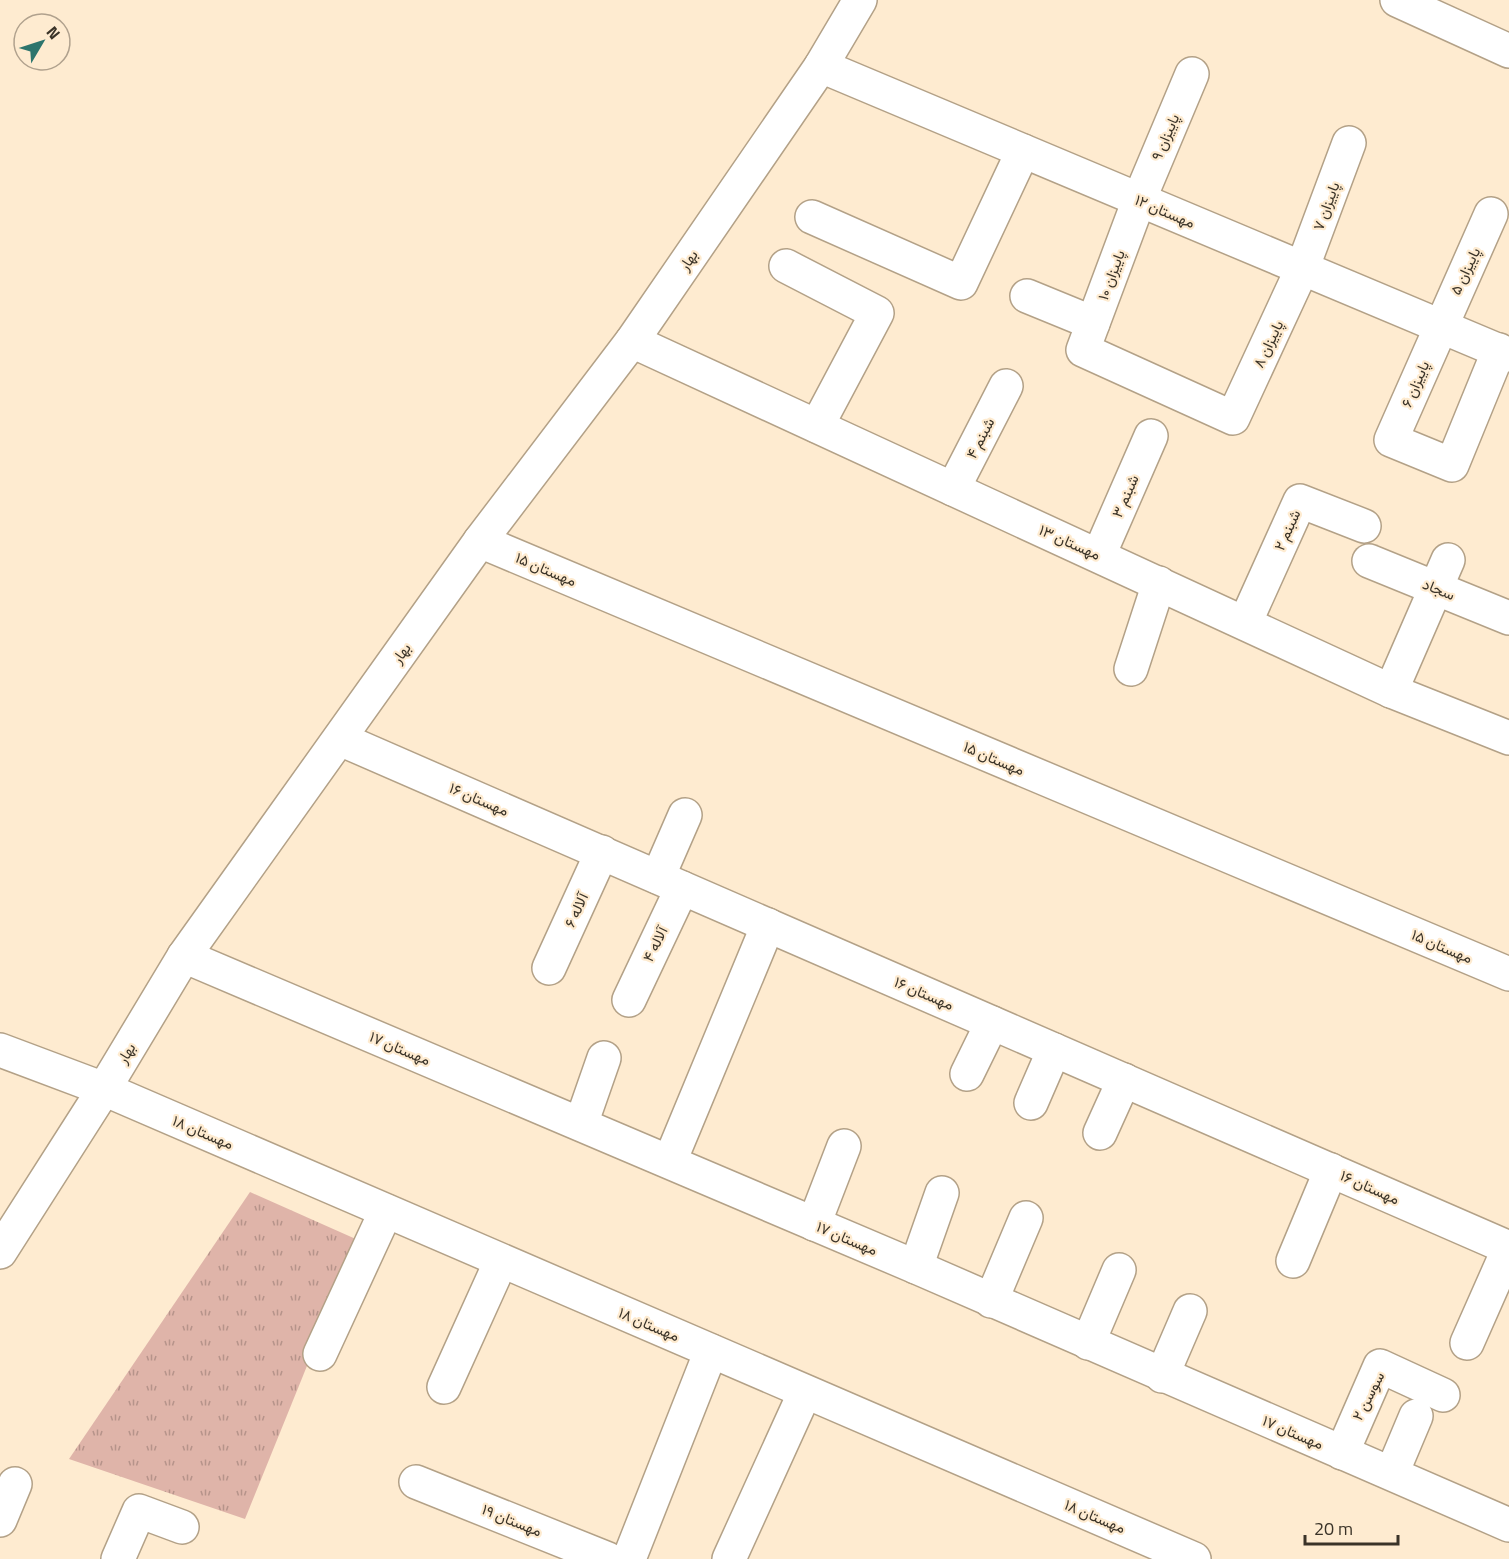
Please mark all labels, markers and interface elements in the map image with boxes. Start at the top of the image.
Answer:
north arrow [12,12,72,72]
text: N [41,21,66,44]
street label: پاییزان ۹ [1145,110,1185,164]
street label: پاییزان ۷ [1307,178,1345,234]
street label: مهستان ۱۲ [1131,188,1199,234]
street label: پاییزان ۵ [1444,243,1486,299]
street label: بهار [672,245,703,276]
street label: پاییزان ۱۰ [1091,247,1131,303]
street label: پاییزان ۸ [1247,316,1289,372]
street label: پاییزان ۶ [1395,357,1435,411]
street label: شبنم ۴ [960,413,1000,463]
street label: شبنم ۳ [1105,471,1145,521]
street label: شبنم ۲ [1268,506,1306,554]
street label: مهستان ۱۳ [1035,518,1105,566]
street label: مهستان ۱۵ [512,546,580,592]
street label: سجاد [1419,572,1459,606]
street label: بهار [385,638,416,669]
street label: مهستان ۱۵ [960,735,1028,781]
street label: مهستان ۱۶ [446,776,512,822]
street label: آلاله ۶ [558,888,595,931]
street label: آلاله ۴ [637,921,674,966]
street label: مهستان ۱۵ [1408,923,1476,969]
street label: مهستان ۱۶ [891,970,957,1016]
street label: مهستان ۱۷ [366,1025,434,1071]
street label: بهار [110,1038,141,1069]
street label: مهستان ۱۸ [169,1109,237,1155]
street label: مهستان ۱۶ [1337,1164,1403,1210]
street label: مهستان ۱۷ [813,1215,881,1261]
street label: مهستان ۱۸ [615,1301,683,1347]
street label: سوسن ۲ [1346,1367,1390,1425]
street label: مهستان ۱۷ [1259,1409,1327,1455]
street label: مهستان ۱۸ [1061,1493,1129,1539]
street label: مهستان ۱۹ [479,1498,545,1542]
scale bar [1305,1508,1398,1546]
text: 20 m [1314,1515,1353,1542]

